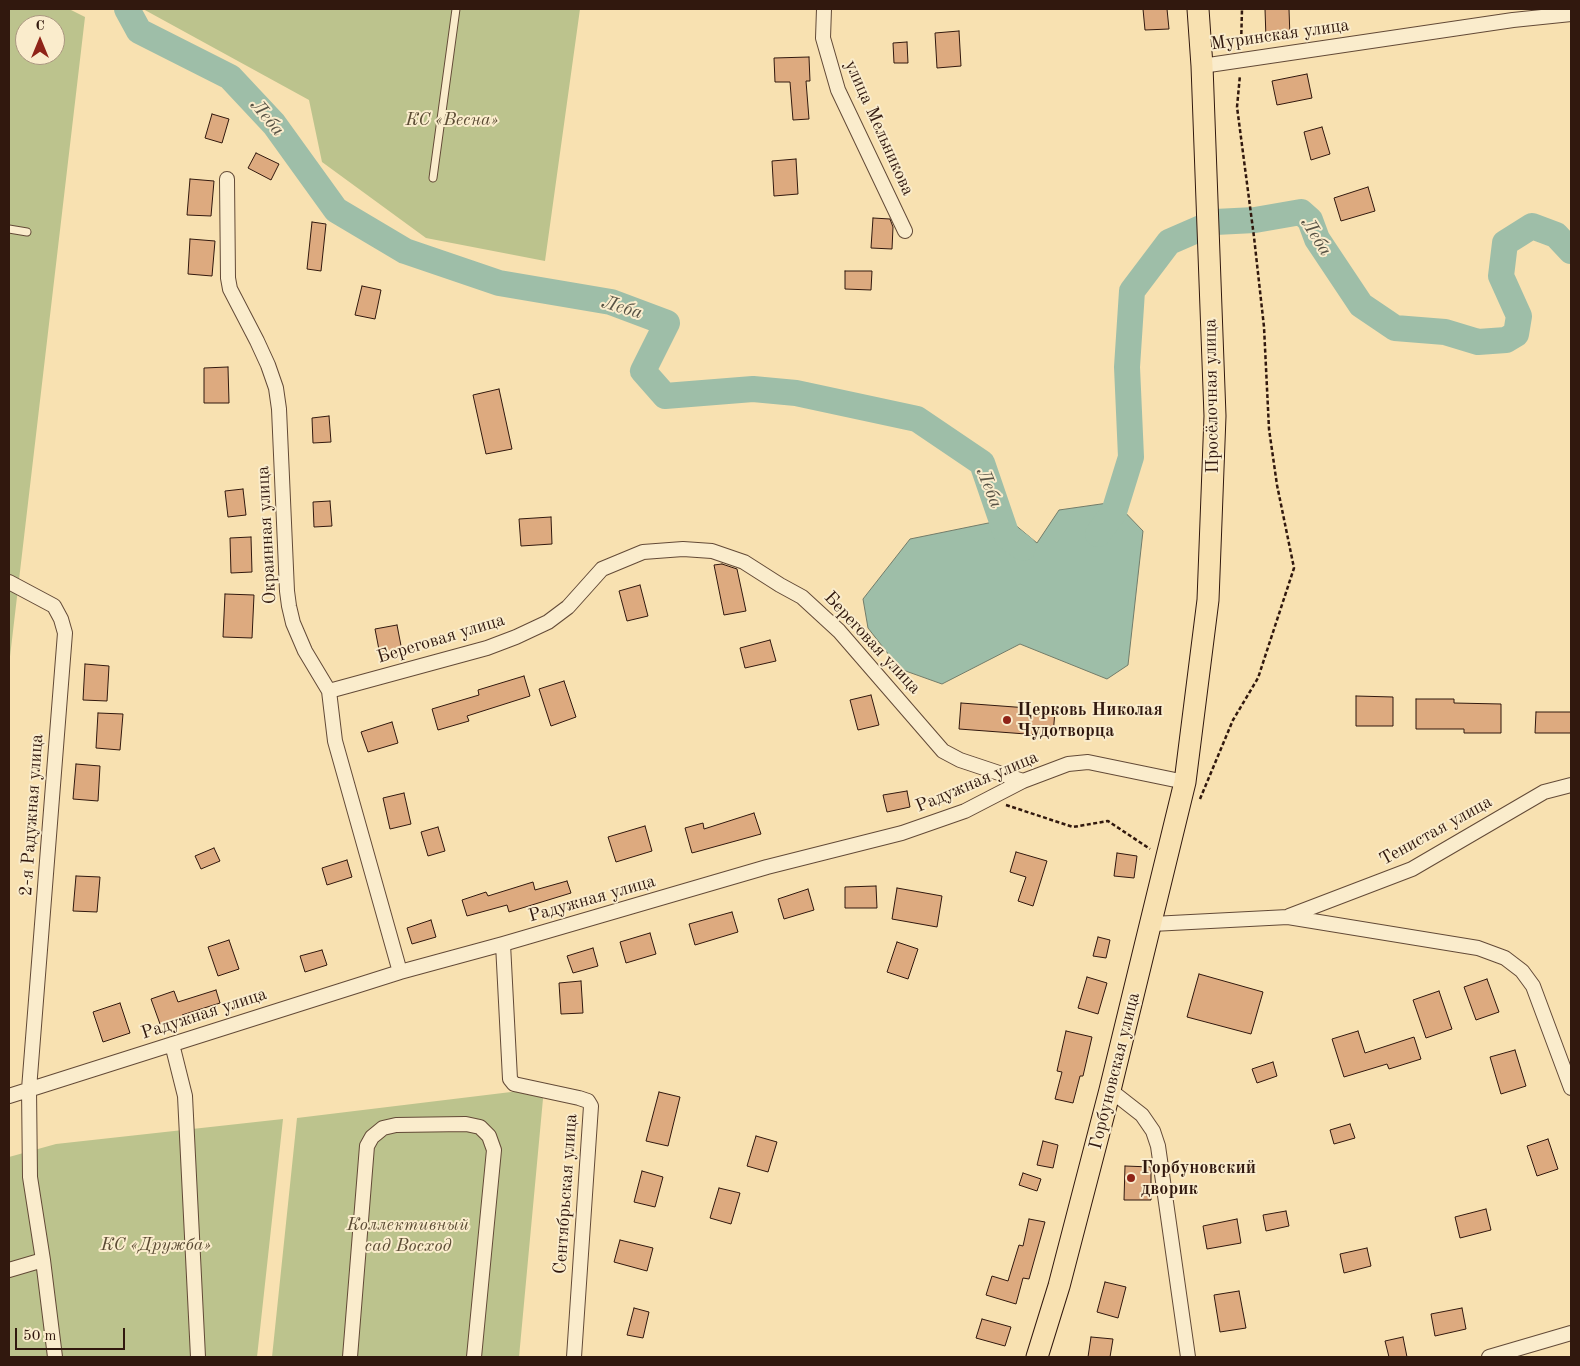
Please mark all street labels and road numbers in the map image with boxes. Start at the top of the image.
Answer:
street label: Муринская улица [1209,15,1351,55]
street label: улица Мельникова [839,57,919,199]
street label: Просёлочная улица [1200,318,1224,474]
street label: Окраинная улица [253,465,281,605]
street label: Береговая улица [819,587,925,699]
street label: Береговая улица [375,609,507,669]
street label: 2-я Радужная улица [16,733,48,897]
street label: Радужная улица [912,746,1042,818]
street label: Тенистая улица [1376,791,1496,871]
street label: Радужная улица [526,871,658,927]
street label: Радужная улица [138,983,270,1045]
street label: Горбуновская улица [1085,990,1145,1152]
street label: Сентябрьская улица [550,1113,582,1275]

